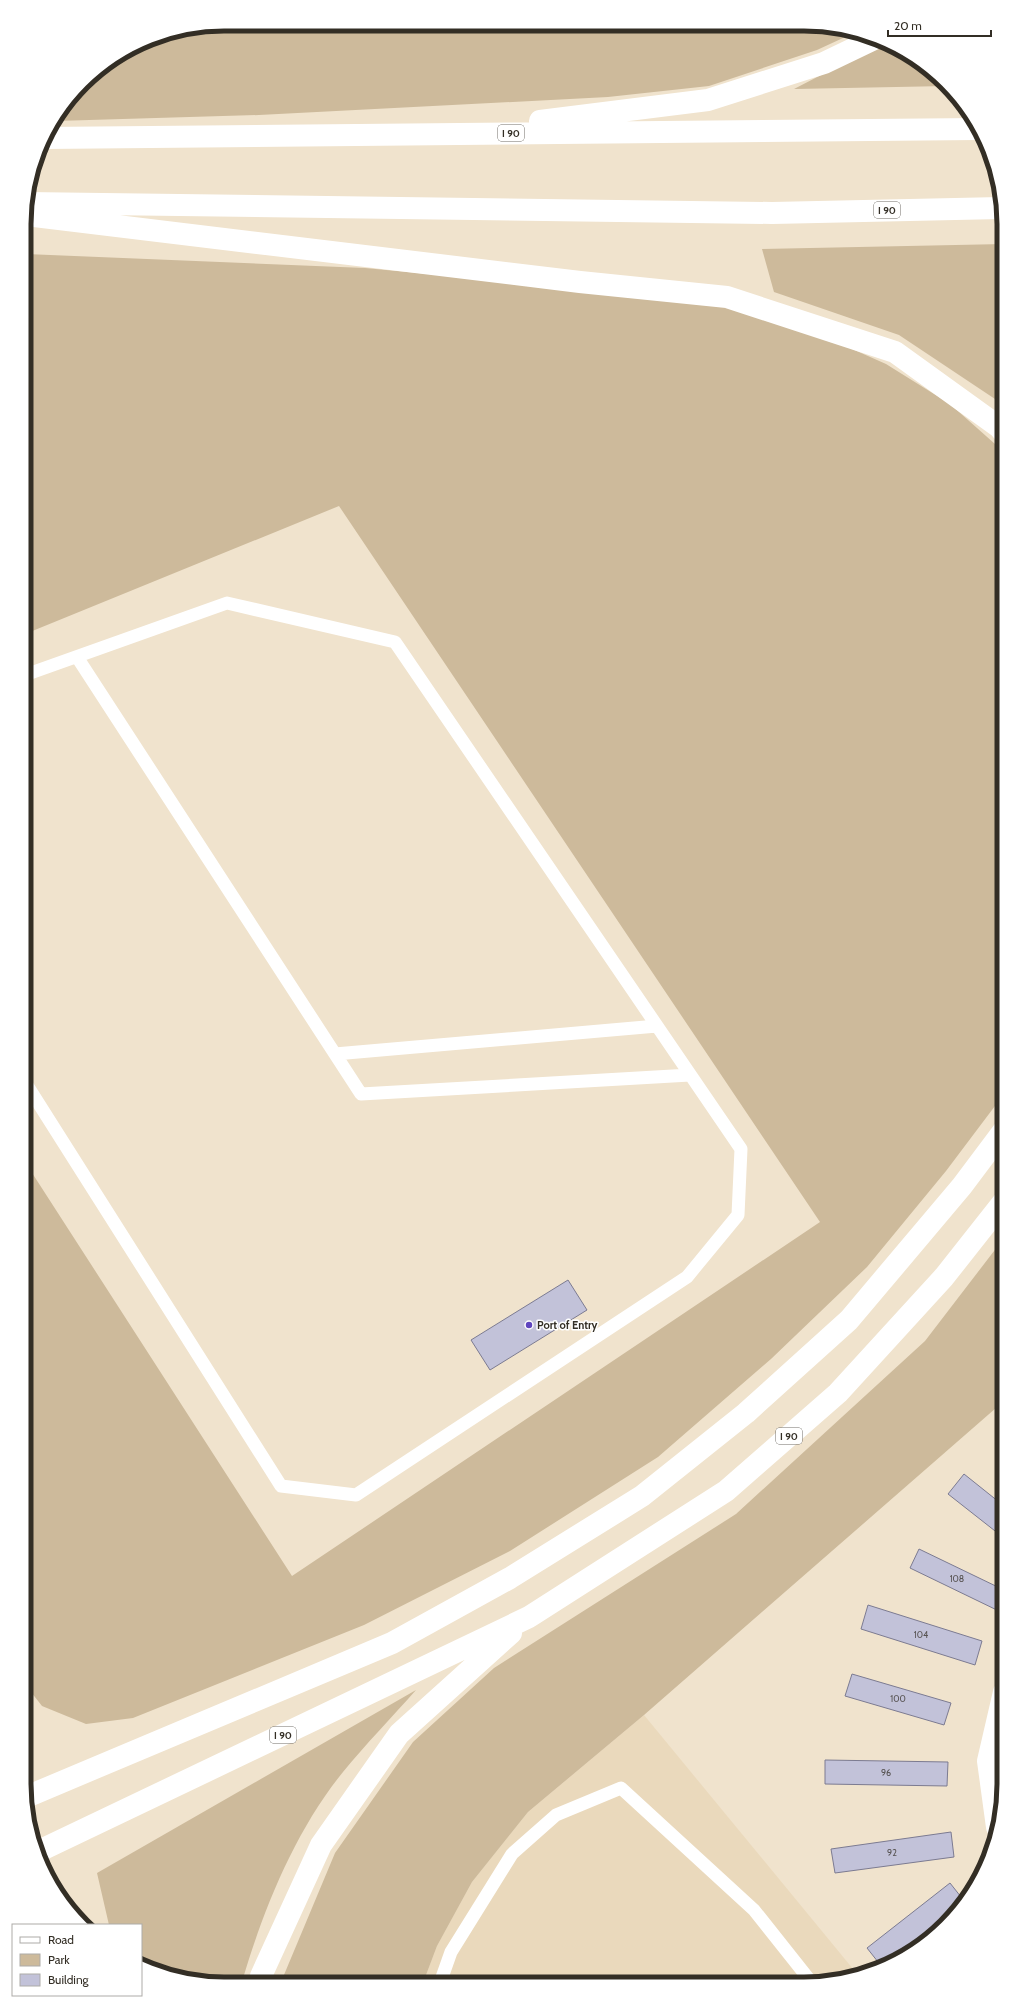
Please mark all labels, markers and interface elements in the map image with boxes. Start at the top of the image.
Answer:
scale bar [888,12,991,38]
text: 20 m [894,18,922,33]
road number: I 90 [498,125,524,141]
road number: I 90 [874,202,900,218]
place label: Port of Entry [537,1318,598,1332]
marker: Port of Entry [524,1320,534,1330]
road number: I 90 [776,1428,802,1444]
house number: 108 [950,1573,964,1584]
house number: 104 [914,1629,928,1640]
house number: 100 [890,1693,906,1704]
road number: I 90 [270,1727,296,1743]
house number: 96 [881,1767,891,1778]
house number: 92 [887,1847,897,1858]
legend [12,1924,142,1996]
text: Road [48,1932,74,1947]
text: Park [48,1952,70,1967]
text: Building [48,1972,90,1987]

